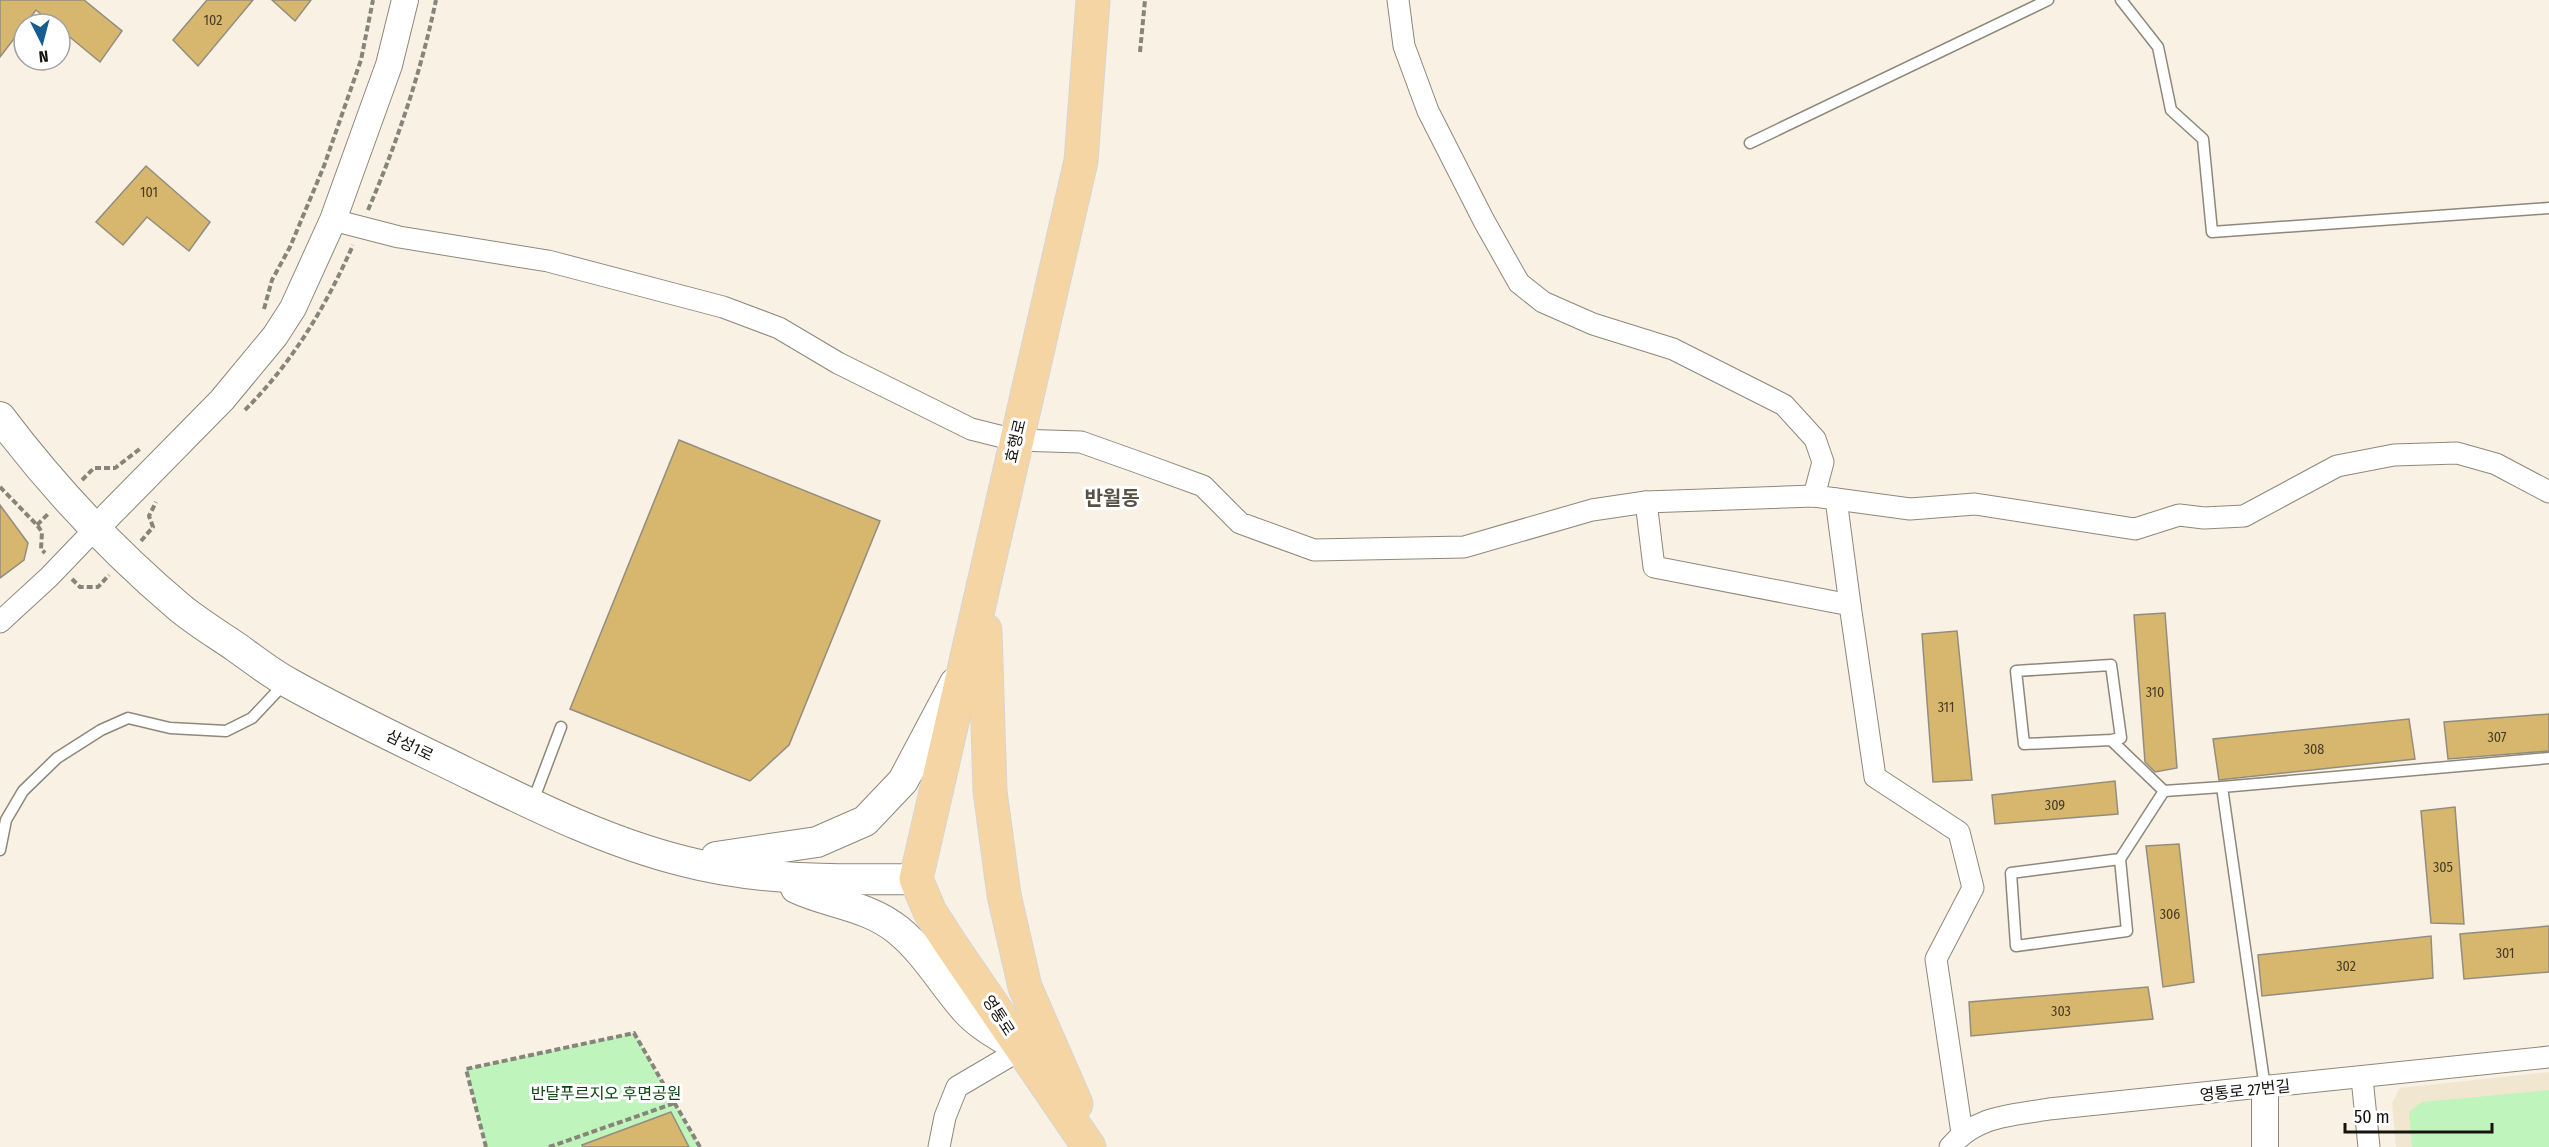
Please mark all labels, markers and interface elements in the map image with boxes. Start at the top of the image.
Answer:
north arrow [12,12,72,72]
house number: 102 [204,12,222,29]
text: N [38,46,49,66]
house number: 101 [140,184,158,201]
street label: 효행로 [1001,417,1030,465]
district label: 반월동 [1084,486,1140,510]
house number: 310 [2146,684,2164,701]
house number: 311 [1938,699,1954,716]
street label: 삼성1로 [383,726,437,765]
house number: 307 [2487,729,2507,746]
house number: 308 [2304,741,2324,758]
house number: 309 [2045,797,2065,814]
house number: 305 [2433,859,2453,876]
house number: 306 [2160,906,2180,923]
house number: 301 [2496,945,2514,962]
house number: 302 [2336,958,2356,975]
street label: 영통로 [979,992,1019,1039]
house number: 303 [2051,1003,2071,1020]
street label: 영통로 27번길 [2199,1076,2291,1105]
park label: 반달푸르지오 후면공원 [531,1084,681,1103]
scale bar [2345,1096,2492,1134]
text: 50 m [2354,1106,2390,1128]

